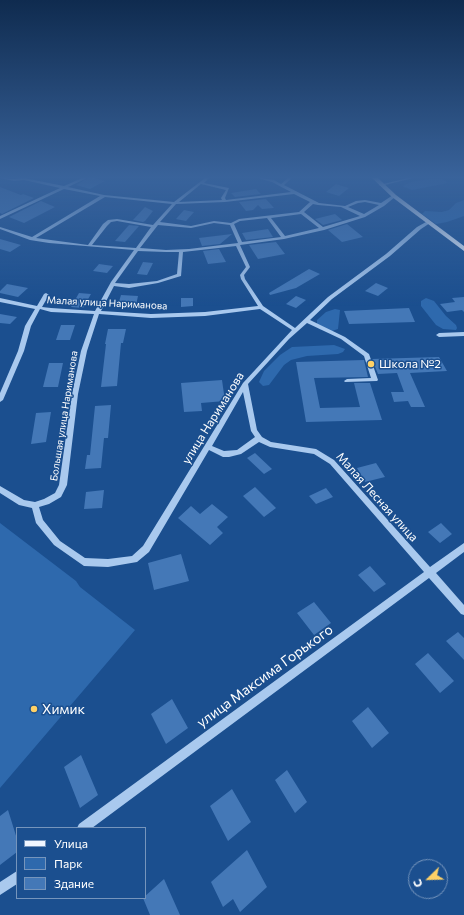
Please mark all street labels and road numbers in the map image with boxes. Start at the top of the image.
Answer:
street label: Малая улица Нариманова [46,294,168,312]
street label: Большая улица Нариманова [48,350,80,482]
street label: улица Нариманова [179,369,247,467]
street label: Малая Лесная улица [333,449,421,545]
street label: улица Максима Горького [194,621,336,731]

